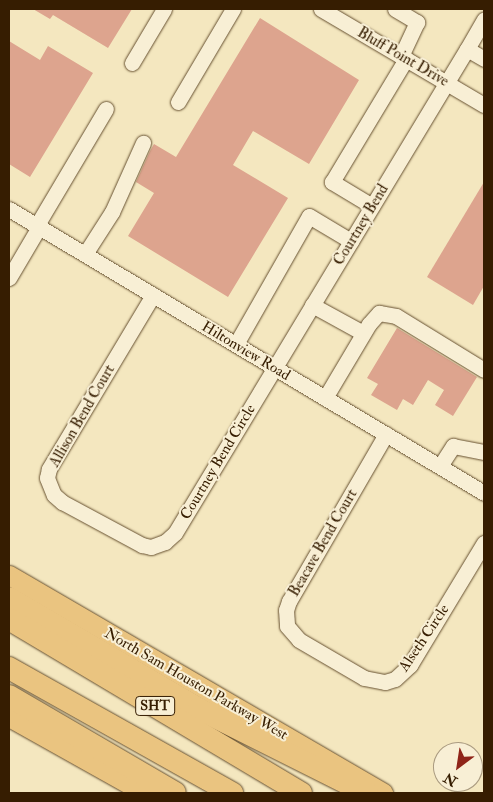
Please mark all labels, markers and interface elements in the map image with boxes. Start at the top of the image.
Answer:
street label: Bluff Point Drive [354,24,452,90]
street label: Courtney Bend [330,181,392,269]
street label: Hiltonview Road [198,318,294,384]
street label: Allison Bend Court [45,362,119,470]
street label: Courtney Bend Circle [177,401,259,523]
street label: Beacave Bend Court [285,486,361,600]
street label: Alseth Circle [395,601,453,675]
street label: North Sam Houston Parkway West [101,624,291,744]
road number: SHT [135,694,175,718]
north arrow [433,742,483,792]
text: N [441,769,460,790]

